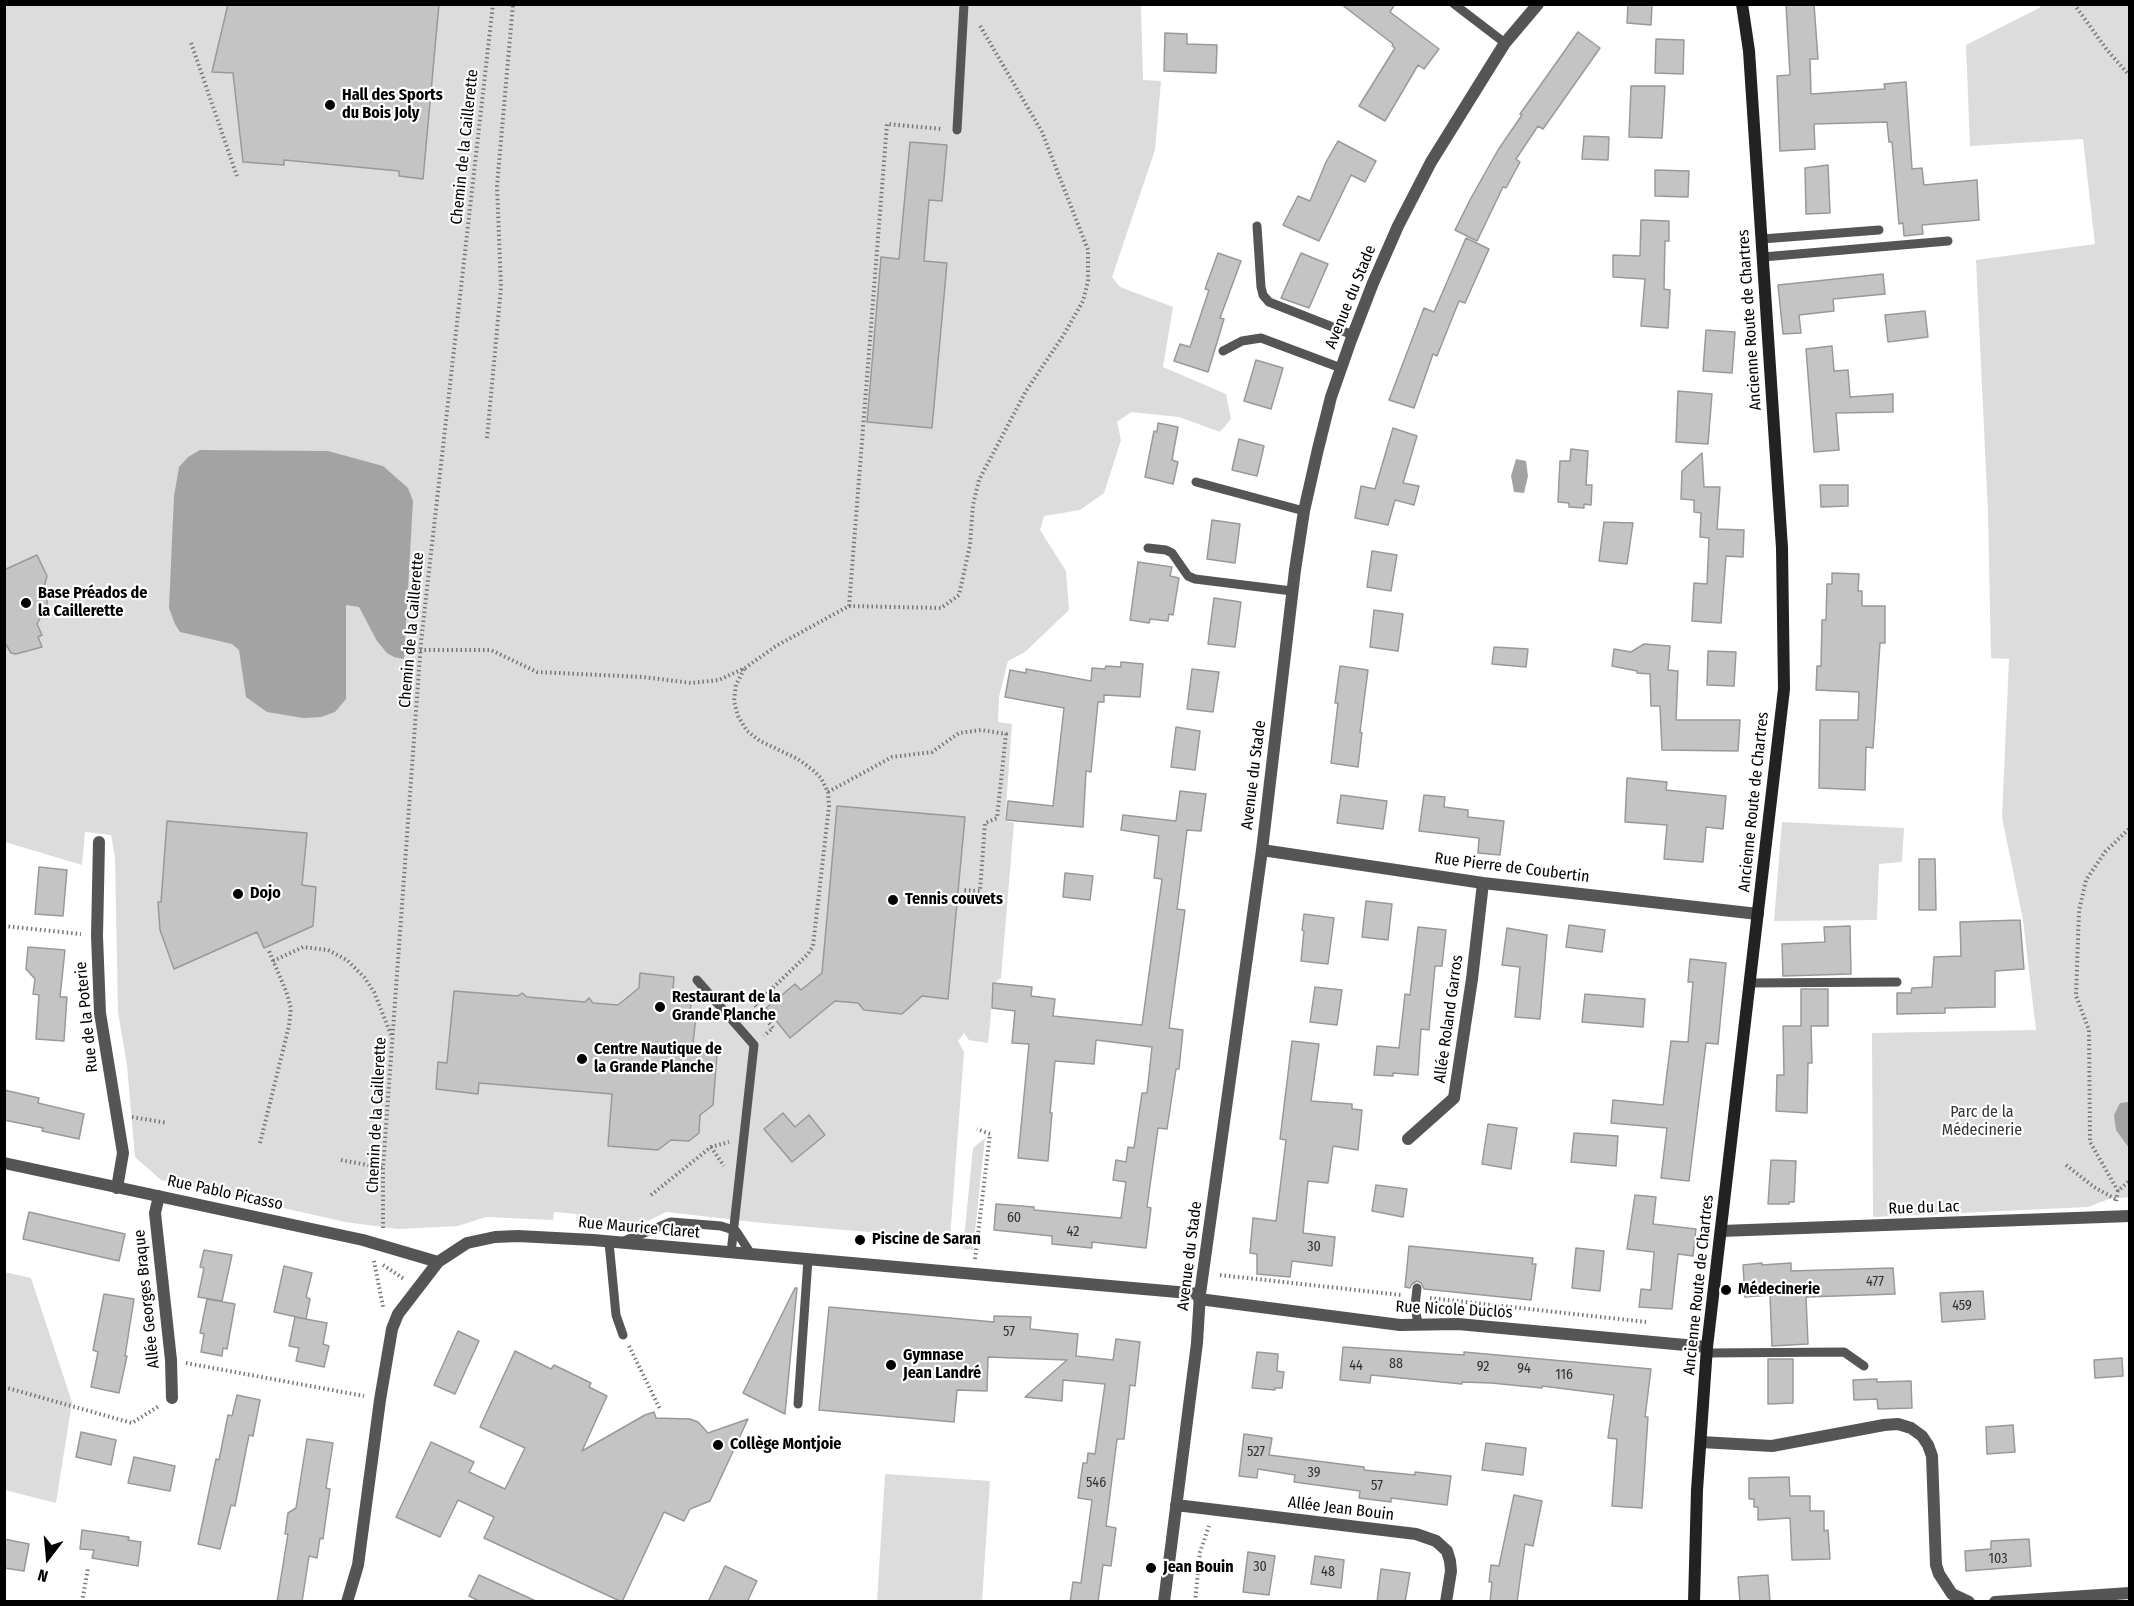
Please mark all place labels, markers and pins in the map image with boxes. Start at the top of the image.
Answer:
place label: Hall des Sports du Bois Joly [342,86,443,124]
marker: Hall des Sports du Bois Joly [323,98,337,112]
place label: Base Préados de la Caillerette [38,584,147,622]
marker: Base Préados de la Caillerette [19,596,33,610]
place label: Dojo [250,884,281,904]
marker: Dojo [231,887,245,901]
place label: Tennis couvets [905,890,1003,910]
marker: Tennis couvets [886,893,900,907]
place label: Restaurant de la Grande Planche [672,988,781,1026]
marker: Restaurant de la Grande Planche [653,1000,667,1014]
place label: Centre Nautique de la Grande Planche [594,1040,722,1078]
marker: Centre Nautique de la Grande Planche [575,1052,589,1066]
place label: Piscine de Saran [872,1230,981,1250]
marker: Piscine de Saran [853,1233,867,1247]
place label: Médecinerie [1738,1280,1820,1300]
marker: Médecinerie [1719,1283,1733,1297]
place label: Gymnase Jean Landré [903,1346,981,1384]
marker: Gymnase Jean Landré [884,1358,898,1372]
place label: Collège Montjoie [730,1435,841,1455]
marker: Collège Montjoie [711,1438,725,1452]
place label: Jean Bouin [1163,1558,1234,1578]
marker: Jean Bouin [1144,1561,1158,1575]

